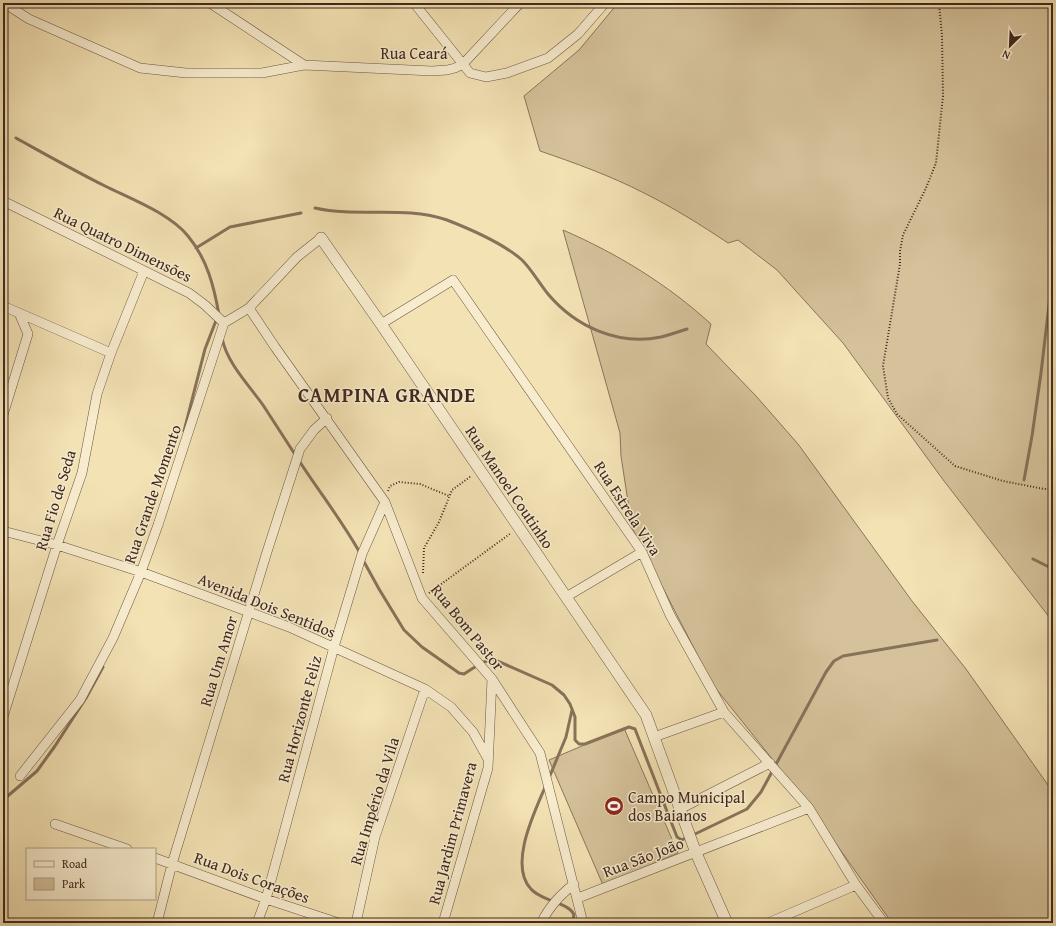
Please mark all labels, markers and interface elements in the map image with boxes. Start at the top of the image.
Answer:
north arrow [990,26,1030,66]
street label: Rua Ceará [381,41,448,65]
text: N [999,46,1013,64]
street label: Rua Quatro Dimensões [50,200,196,288]
district label: CAMPINA GRANDE [298,380,476,409]
street label: Rua Grande Momento [117,421,187,567]
street label: Rua Manoel Coutinho [460,421,560,553]
street label: Rua Fio de Seda [28,446,82,553]
street label: Rua Estrela Viva [588,456,668,560]
street label: Avenida Dois Sentidos [194,566,340,644]
street label: Rua Bom Pastor [425,578,511,676]
street label: Rua Um Amor [193,612,243,709]
street label: Rua Horizonte Feliz [271,653,327,785]
street label: Rua Império da Vila [343,734,405,868]
street label: Rua Jardim Primavera [421,759,483,907]
place label: Campo Municipal dos Baianos [628,785,746,827]
sports icon: Campo Municipal dos Baianos [603,795,625,817]
street label: Rua São João [599,831,687,883]
street label: Rua Dois Corações [191,845,313,909]
legend [26,848,156,900]
text: Road [62,855,88,872]
text: Park [62,875,86,892]

